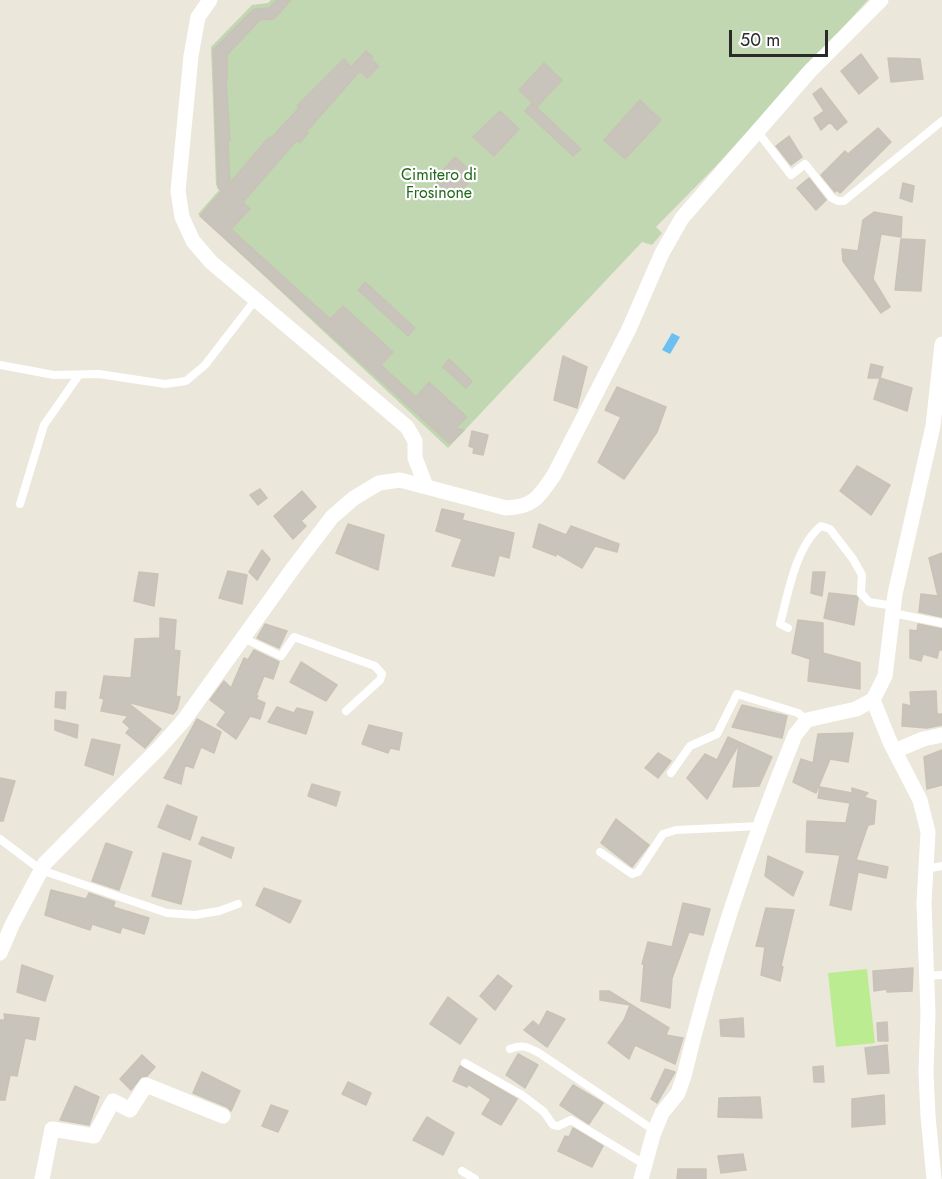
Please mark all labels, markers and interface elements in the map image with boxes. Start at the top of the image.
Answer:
scale bar [732,18,831,56]
text: 50 m [740,27,780,53]
park label: Cimitero di Frosinone [401,166,477,204]

